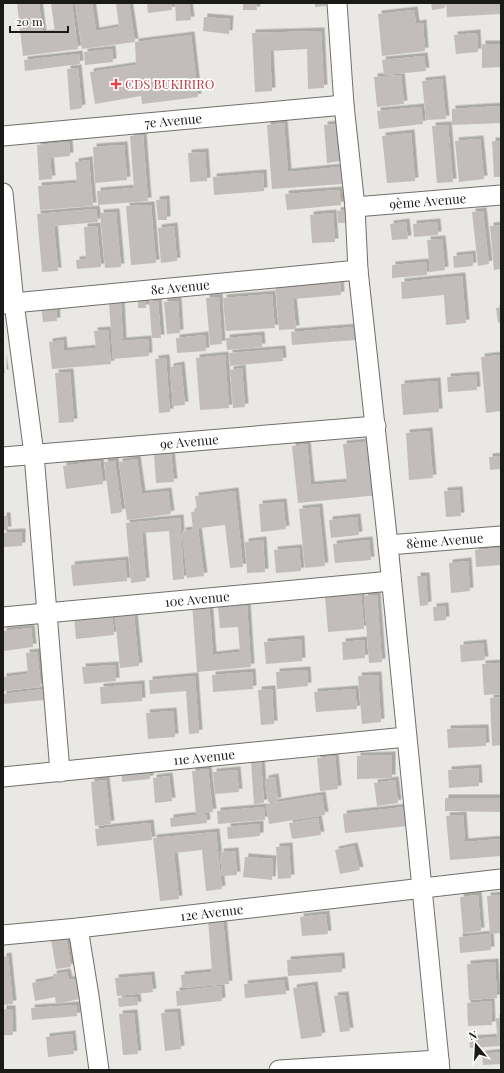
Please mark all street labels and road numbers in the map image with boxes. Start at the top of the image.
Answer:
street label: 7e Avenue [144,109,203,131]
street label: 9ème Avenue [389,189,467,212]
street label: 8e Avenue [150,275,211,298]
street label: 9e Avenue [159,430,220,452]
street label: 8ème Avenue [406,528,484,552]
street label: 10e Avenue [164,587,231,610]
street label: 11e Avenue [172,745,236,768]
street label: 12e Avenue [179,900,245,924]

